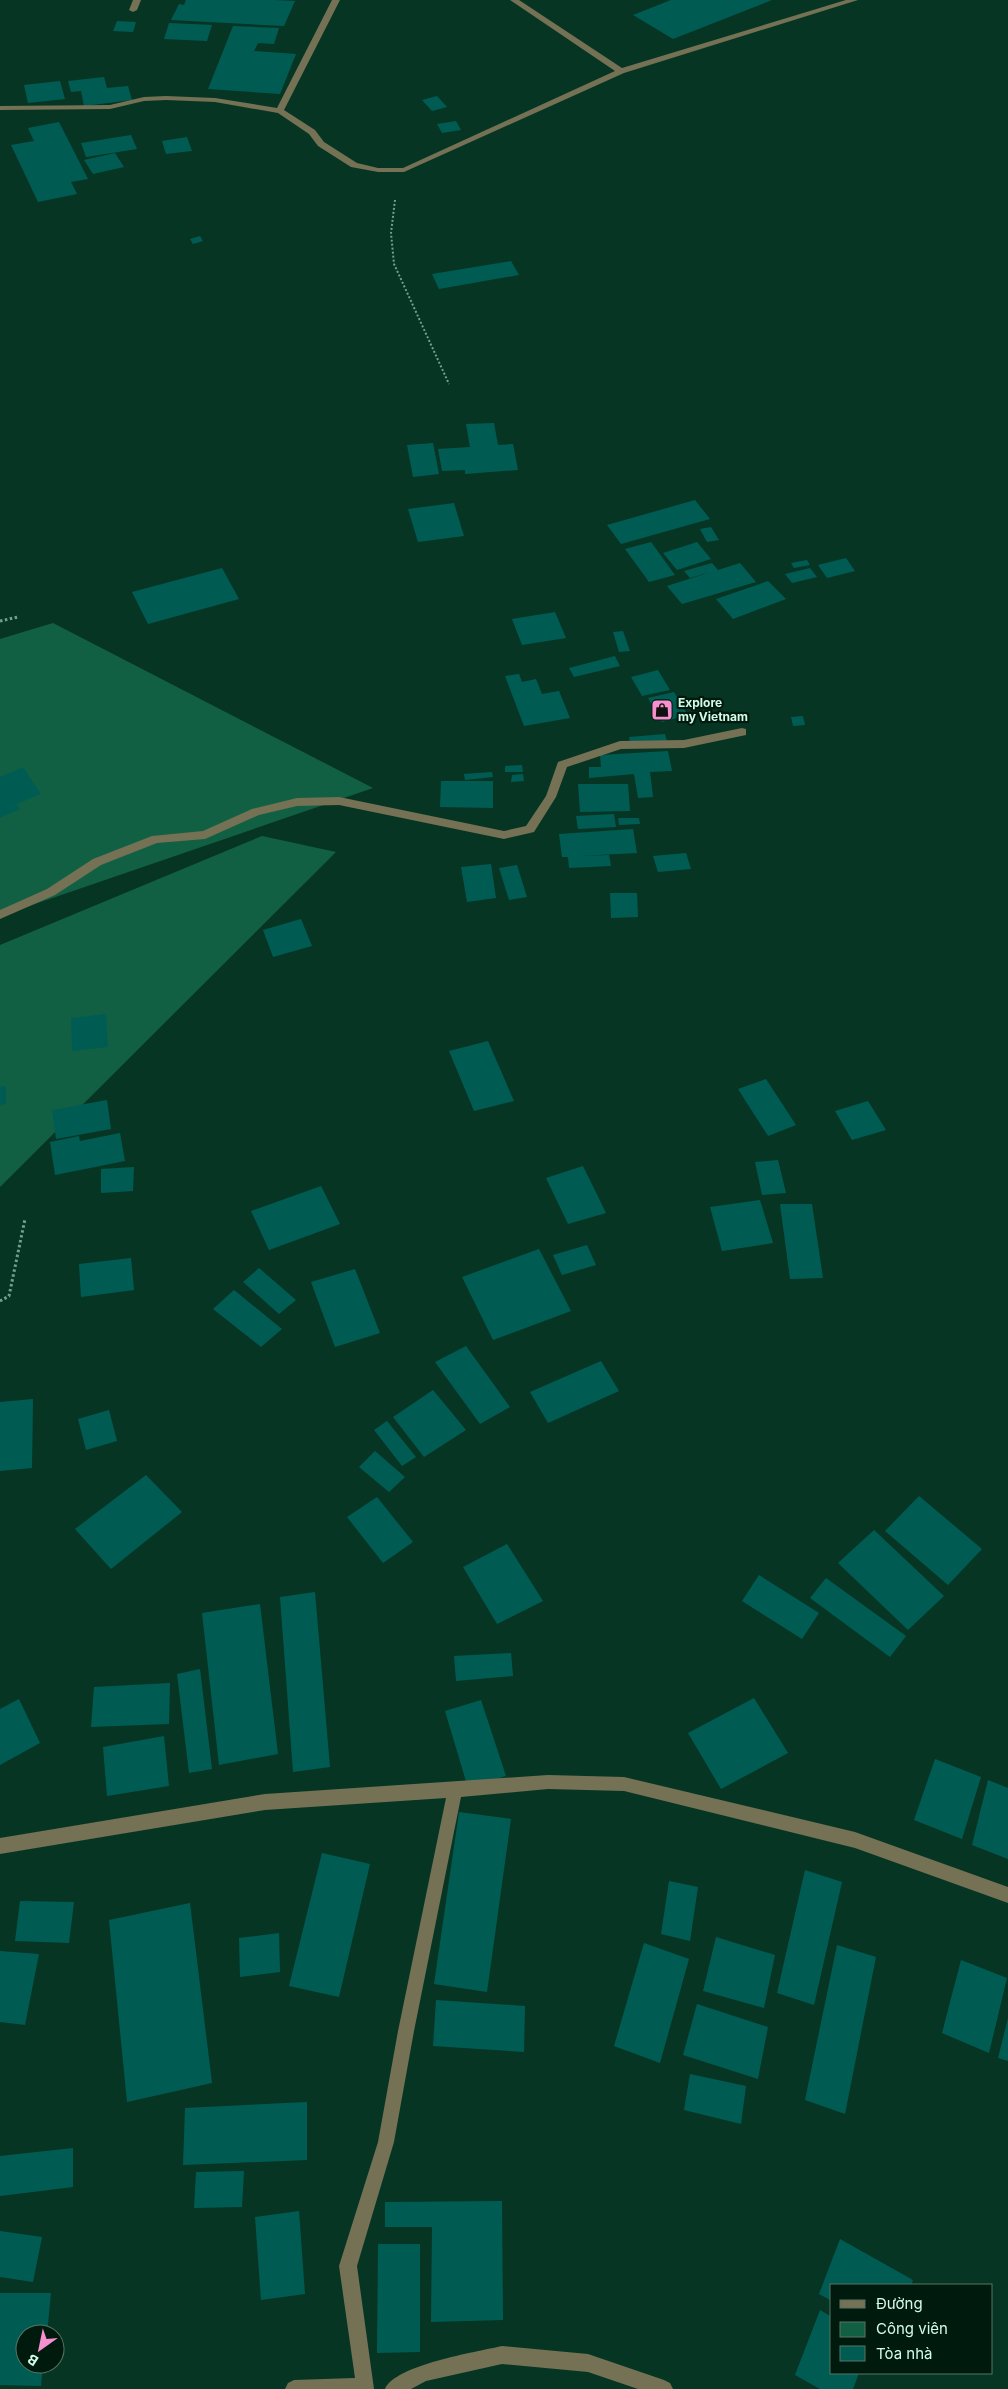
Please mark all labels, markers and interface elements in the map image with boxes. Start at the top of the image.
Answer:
place label: Explore my Vietnam [678,695,748,724]
shop icon: Explore my Vietnam [650,698,674,722]
legend [830,2284,993,2374]
text: Đường [876,2294,923,2313]
text: Công viên [876,2319,948,2338]
north arrow [15,2324,65,2374]
text: Tòa nhà [876,2344,932,2363]
text: B [24,2351,41,2370]

